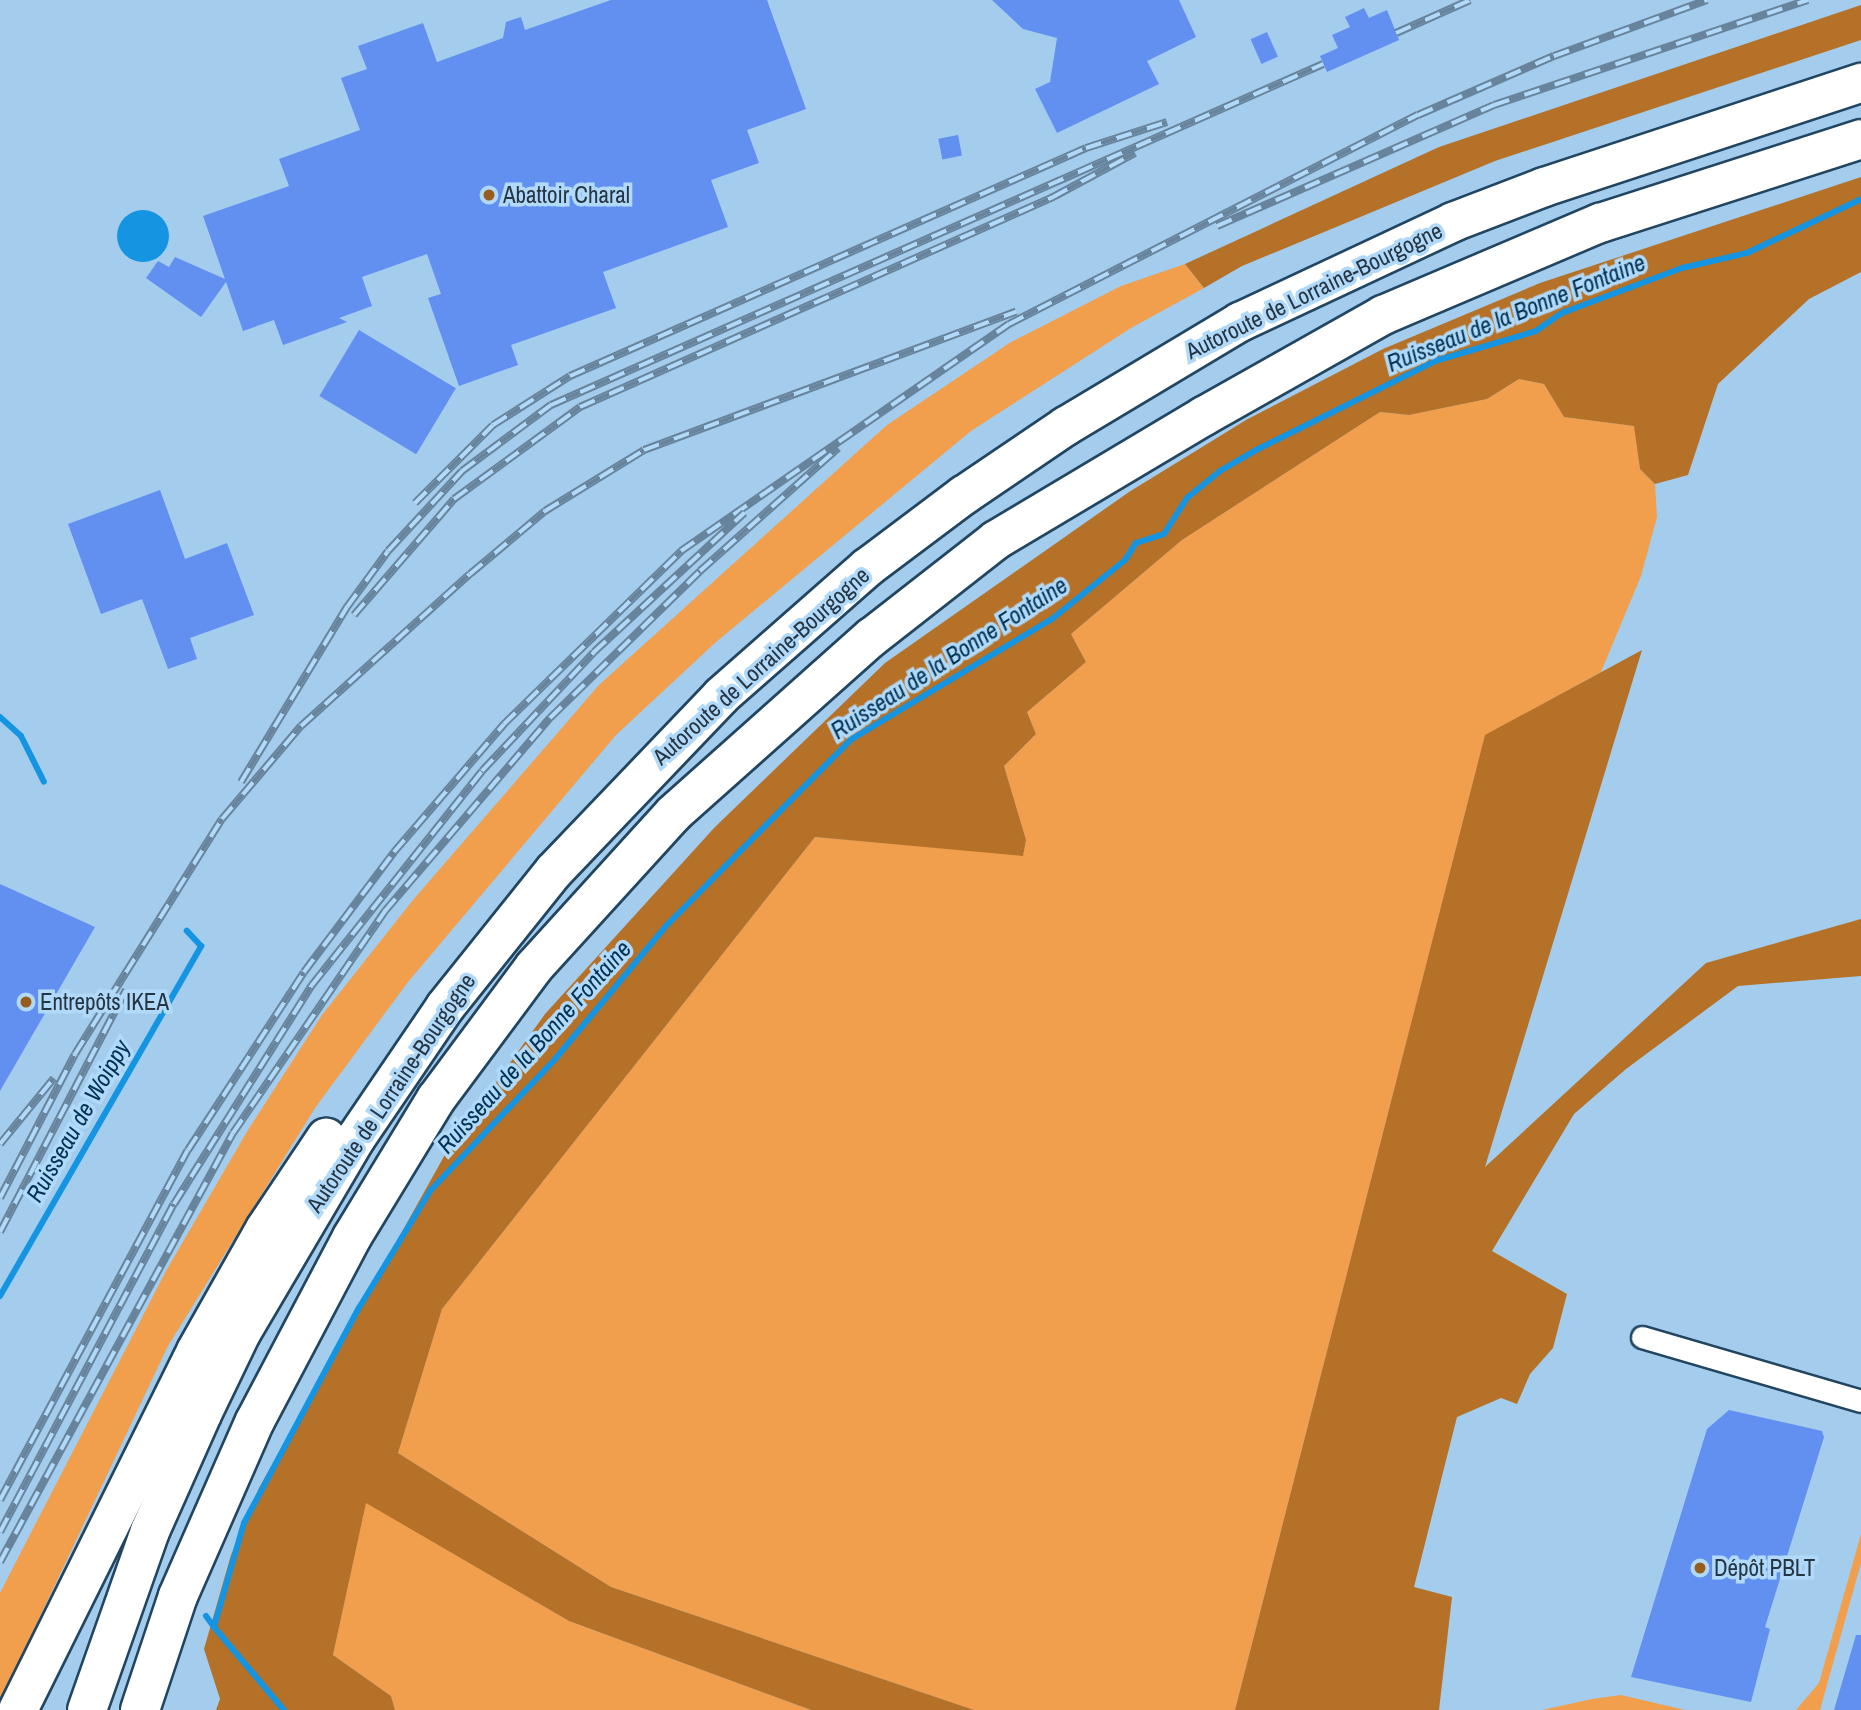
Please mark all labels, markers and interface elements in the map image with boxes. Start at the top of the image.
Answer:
place label: Abattoir Charal [503,181,630,209]
marker: Abattoir Charal [481,187,497,203]
street label: Autoroute de Lorraine-Bourgogne [1181,217,1447,365]
water label: Ruisseau de la Bonne Fontaine [1383,248,1649,378]
street label: Autoroute de Lorraine-Bourgogne [647,561,875,771]
water label: Ruisseau de la Bonne Fontaine [825,571,1073,745]
water label: Ruisseau de la Bonne Fontaine [431,935,637,1159]
street label: Autoroute de Lorraine-Bourgogne [301,968,481,1218]
place label: Entrepôts IKEA [40,988,169,1016]
marker: Entrepôts IKEA [18,994,34,1010]
water label: Ruisseau de Woippy [20,1035,136,1207]
place label: Dépôt PBLT [1714,1554,1815,1582]
marker: Dépôt PBLT [1692,1560,1708,1576]

